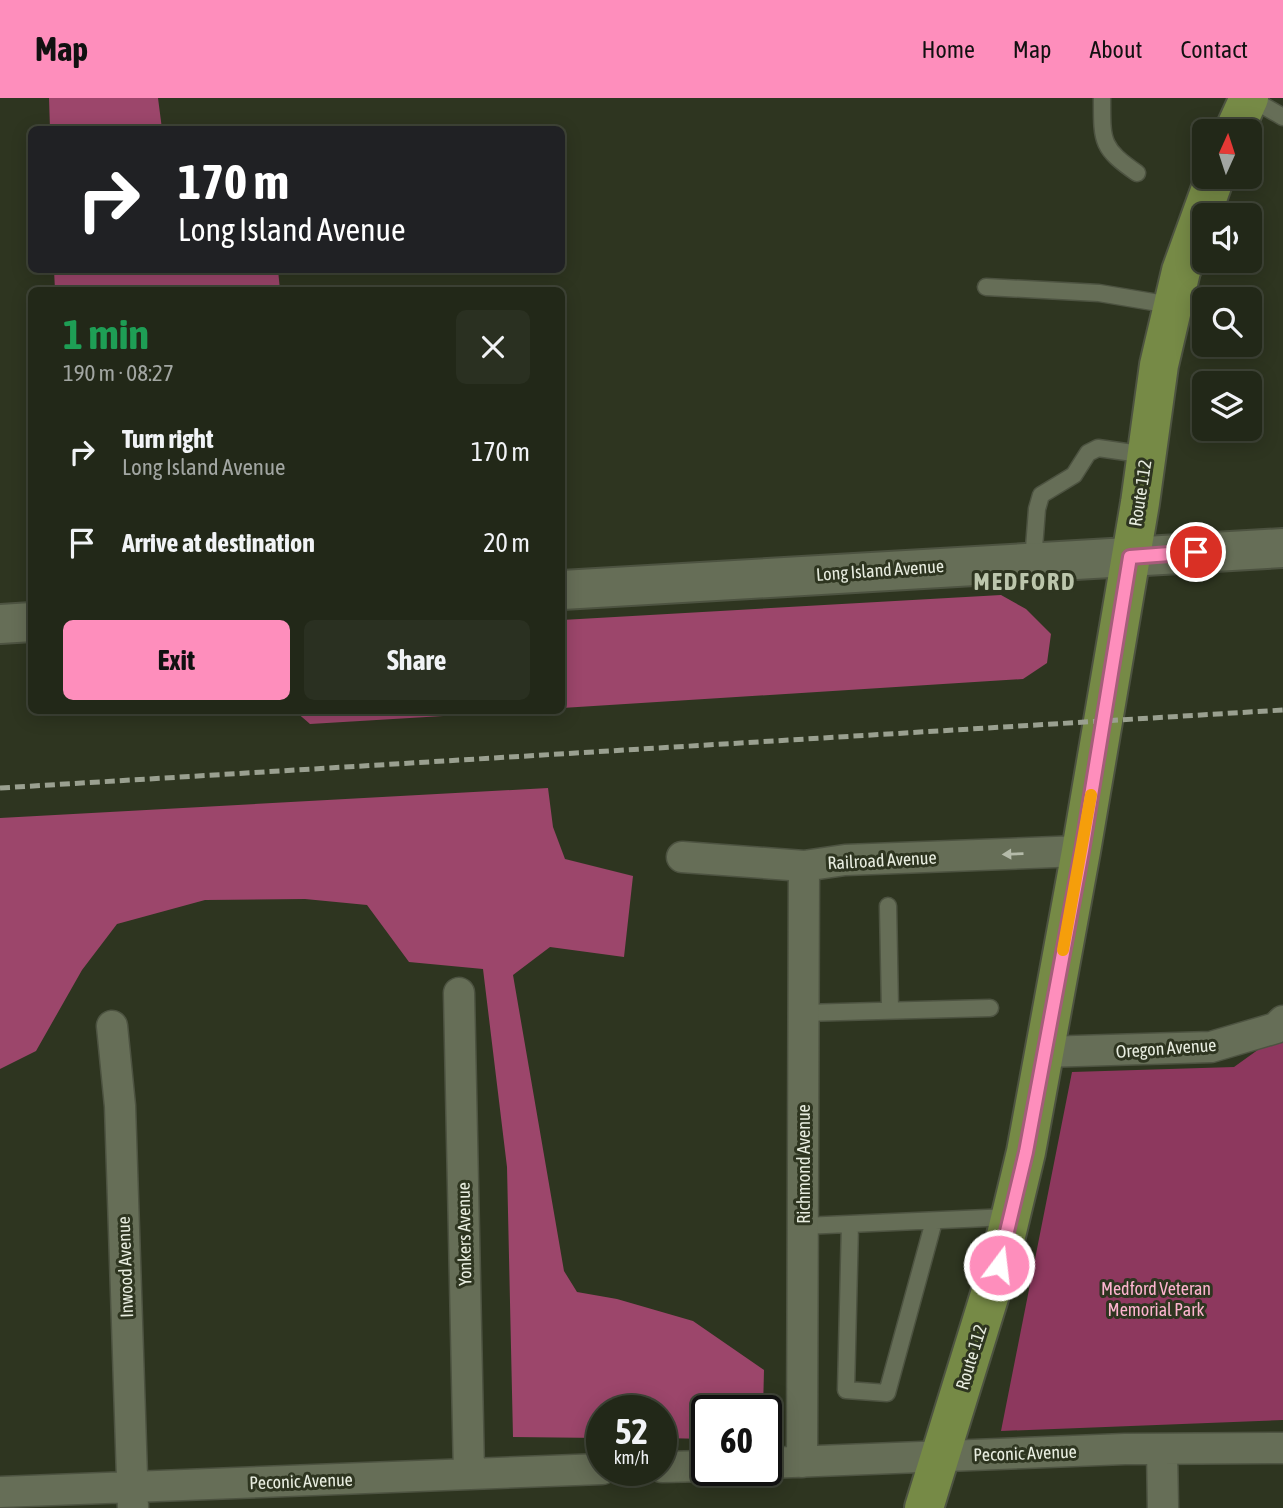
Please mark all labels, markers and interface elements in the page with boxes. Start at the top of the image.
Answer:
text: Map [35,30,88,68]
text: Home [921,36,975,63]
text: Map [1013,36,1051,63]
text: About [1089,36,1142,63]
text: Contact [1180,36,1248,63]
north arrow [1192,119,1262,189]
map controls [1192,119,1262,441]
text: 170 m [178,153,289,209]
icon: right [63,154,154,245]
button: sound [1192,203,1262,273]
text: Long Island Avenue [178,211,406,248]
button: search [1192,287,1262,357]
text: 1 min [63,310,149,358]
button: close [456,310,530,384]
text: 190 m · 08:27 [63,360,174,386]
button: layers [1192,371,1262,441]
text: Turn right [122,424,213,454]
icon: right [63,433,101,471]
text: 170 m [471,437,530,467]
text: Long Island Avenue [122,454,286,480]
street label: Route 112 [1124,458,1156,528]
pin [1166,522,1226,582]
icon: arrive [63,524,101,562]
text: Arrive at destination [122,528,315,558]
text: 20 m [483,528,530,558]
icon: arrive [1177,533,1215,571]
street label: Long Island Avenue [815,555,945,585]
district label: MEDFORD [974,568,1076,595]
button: Exit [63,620,290,700]
button: Share [304,620,530,700]
street label: Railroad Avenue [827,847,937,873]
one-way arrow [1002,848,1024,859]
street label: Oregon Avenue [1115,1034,1217,1062]
street label: Richmond Avenue [793,1104,814,1224]
street label: Yonkers Avenue [453,1182,475,1286]
street label: Inwood Avenue [113,1216,137,1318]
position arrow [962,1228,1036,1302]
park label: Medford Veteran Memorial Park [1101,1278,1211,1320]
street label: Route 112 [951,1322,991,1392]
speed limit sign: 60 [691,1395,782,1486]
text: 52 [615,1411,648,1451]
street label: Peconic Avenue [973,1441,1077,1465]
text: km/h [614,1447,649,1468]
street label: Peconic Avenue [249,1469,353,1493]

